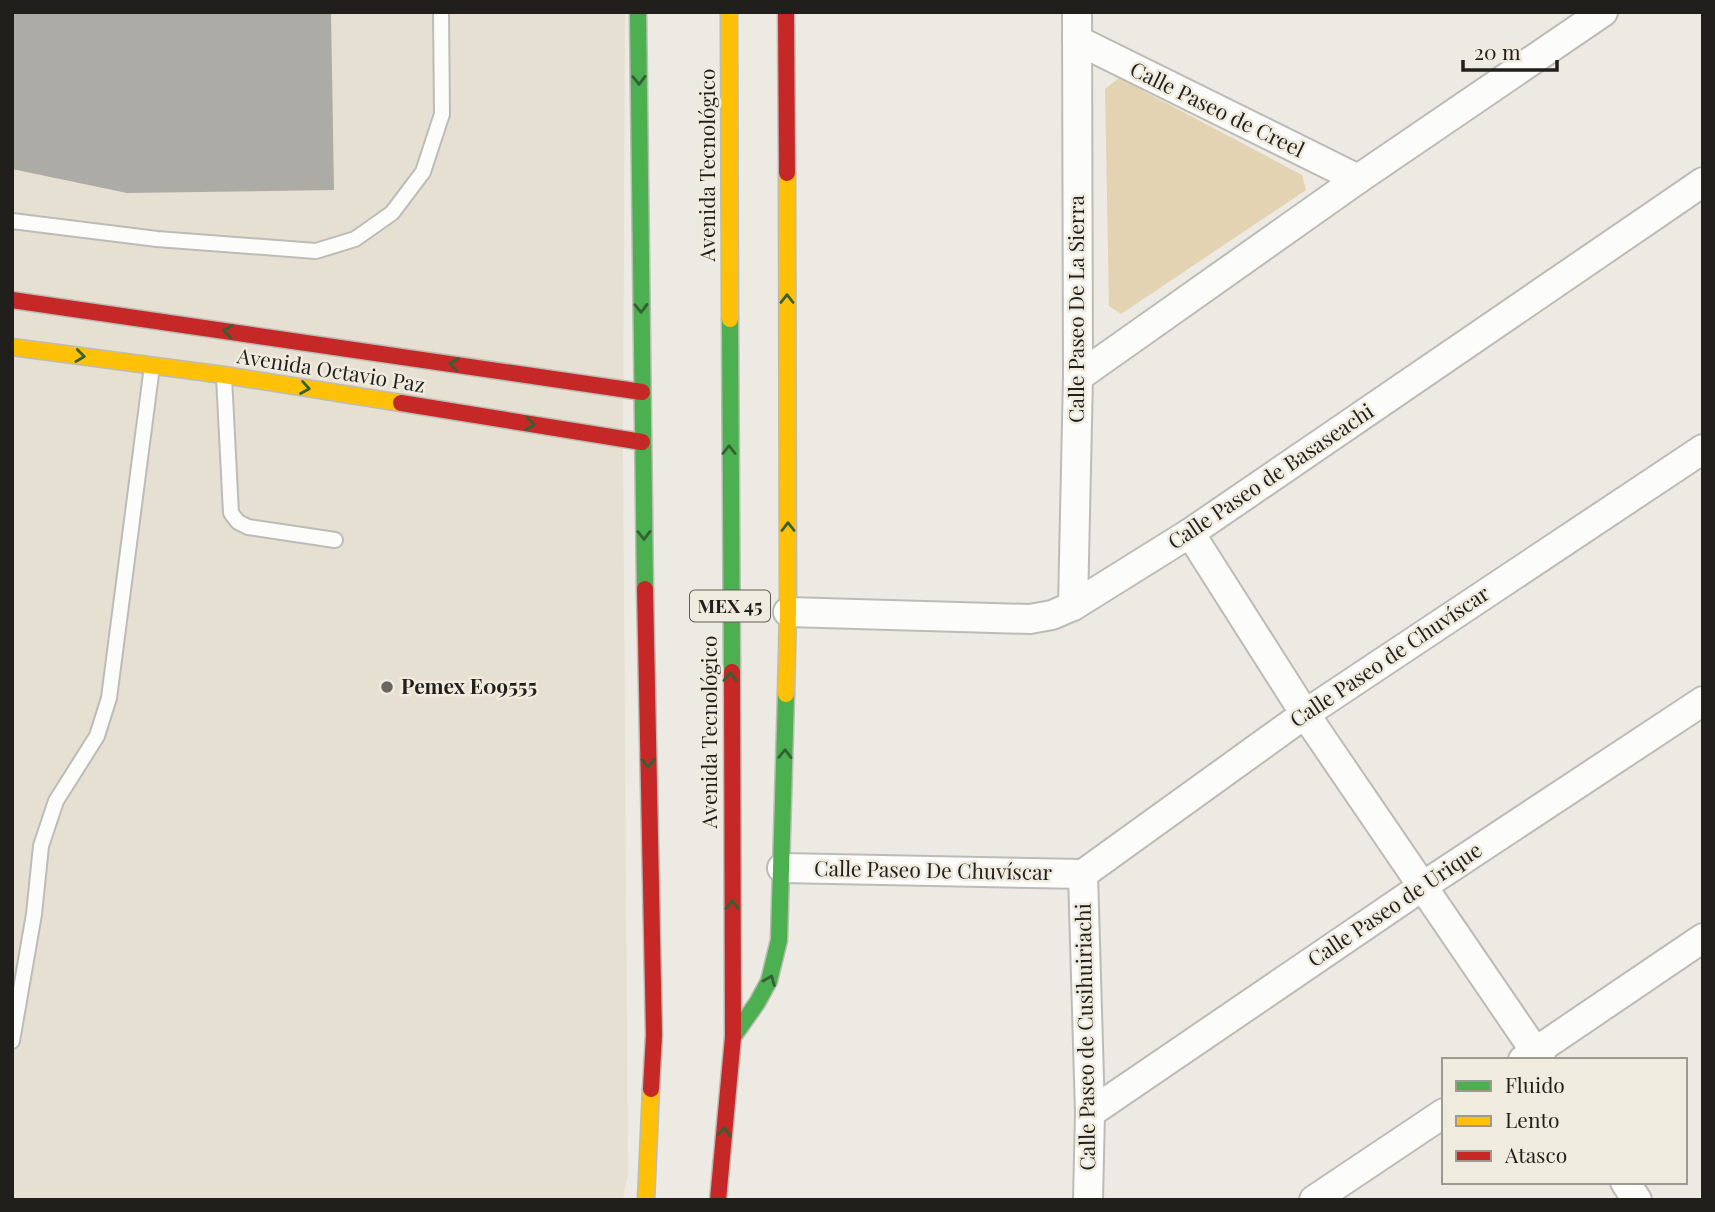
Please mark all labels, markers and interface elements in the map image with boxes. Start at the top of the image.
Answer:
scale bar [1463,28,1558,72]
text: 20 m [1474,37,1521,65]
street label: Calle Paseo de Creel [1126,54,1310,163]
street label: Avenida Tecnológico [692,69,720,262]
one-way arrow [631,75,646,86]
street label: Calle Paseo De La Sierra [1061,194,1089,423]
one-way arrow [779,293,795,304]
one-way arrow [633,303,649,314]
one-way arrow [223,324,234,339]
street label: Avenida Octavio Paz [235,340,427,398]
one-way arrow [74,348,86,363]
one-way arrow [448,357,459,372]
one-way arrow [299,380,311,395]
street label: Calle Paseo de Basaseachi [1162,396,1378,555]
one-way arrow [524,416,536,431]
one-way arrow [721,444,737,454]
one-way arrow [780,521,796,531]
one-way arrow [636,531,652,541]
street label: Calle Paseo de Chuvíscar [1284,578,1495,733]
road number: MEX 45 [690,590,770,622]
street label: Avenida Tecnológico [694,636,722,829]
place label: Pemex E09555 [401,671,537,699]
one-way arrow [723,671,738,682]
marker: Pemex E09555 [379,679,395,695]
one-way arrow [777,748,792,759]
one-way arrow [641,758,656,769]
street label: Calle Paseo de Urique [1301,835,1486,972]
street label: Calle Paseo De Chuvíscar [814,853,1053,885]
one-way arrow [724,899,740,909]
street label: Calle Paseo de Cusihuiriachi [1068,903,1100,1171]
one-way arrow [761,975,775,987]
legend [1442,1058,1687,1184]
text: Fluido [1505,1070,1565,1098]
text: Lento [1505,1105,1559,1133]
one-way arrow [716,1126,731,1137]
text: Atasco [1504,1140,1567,1168]

